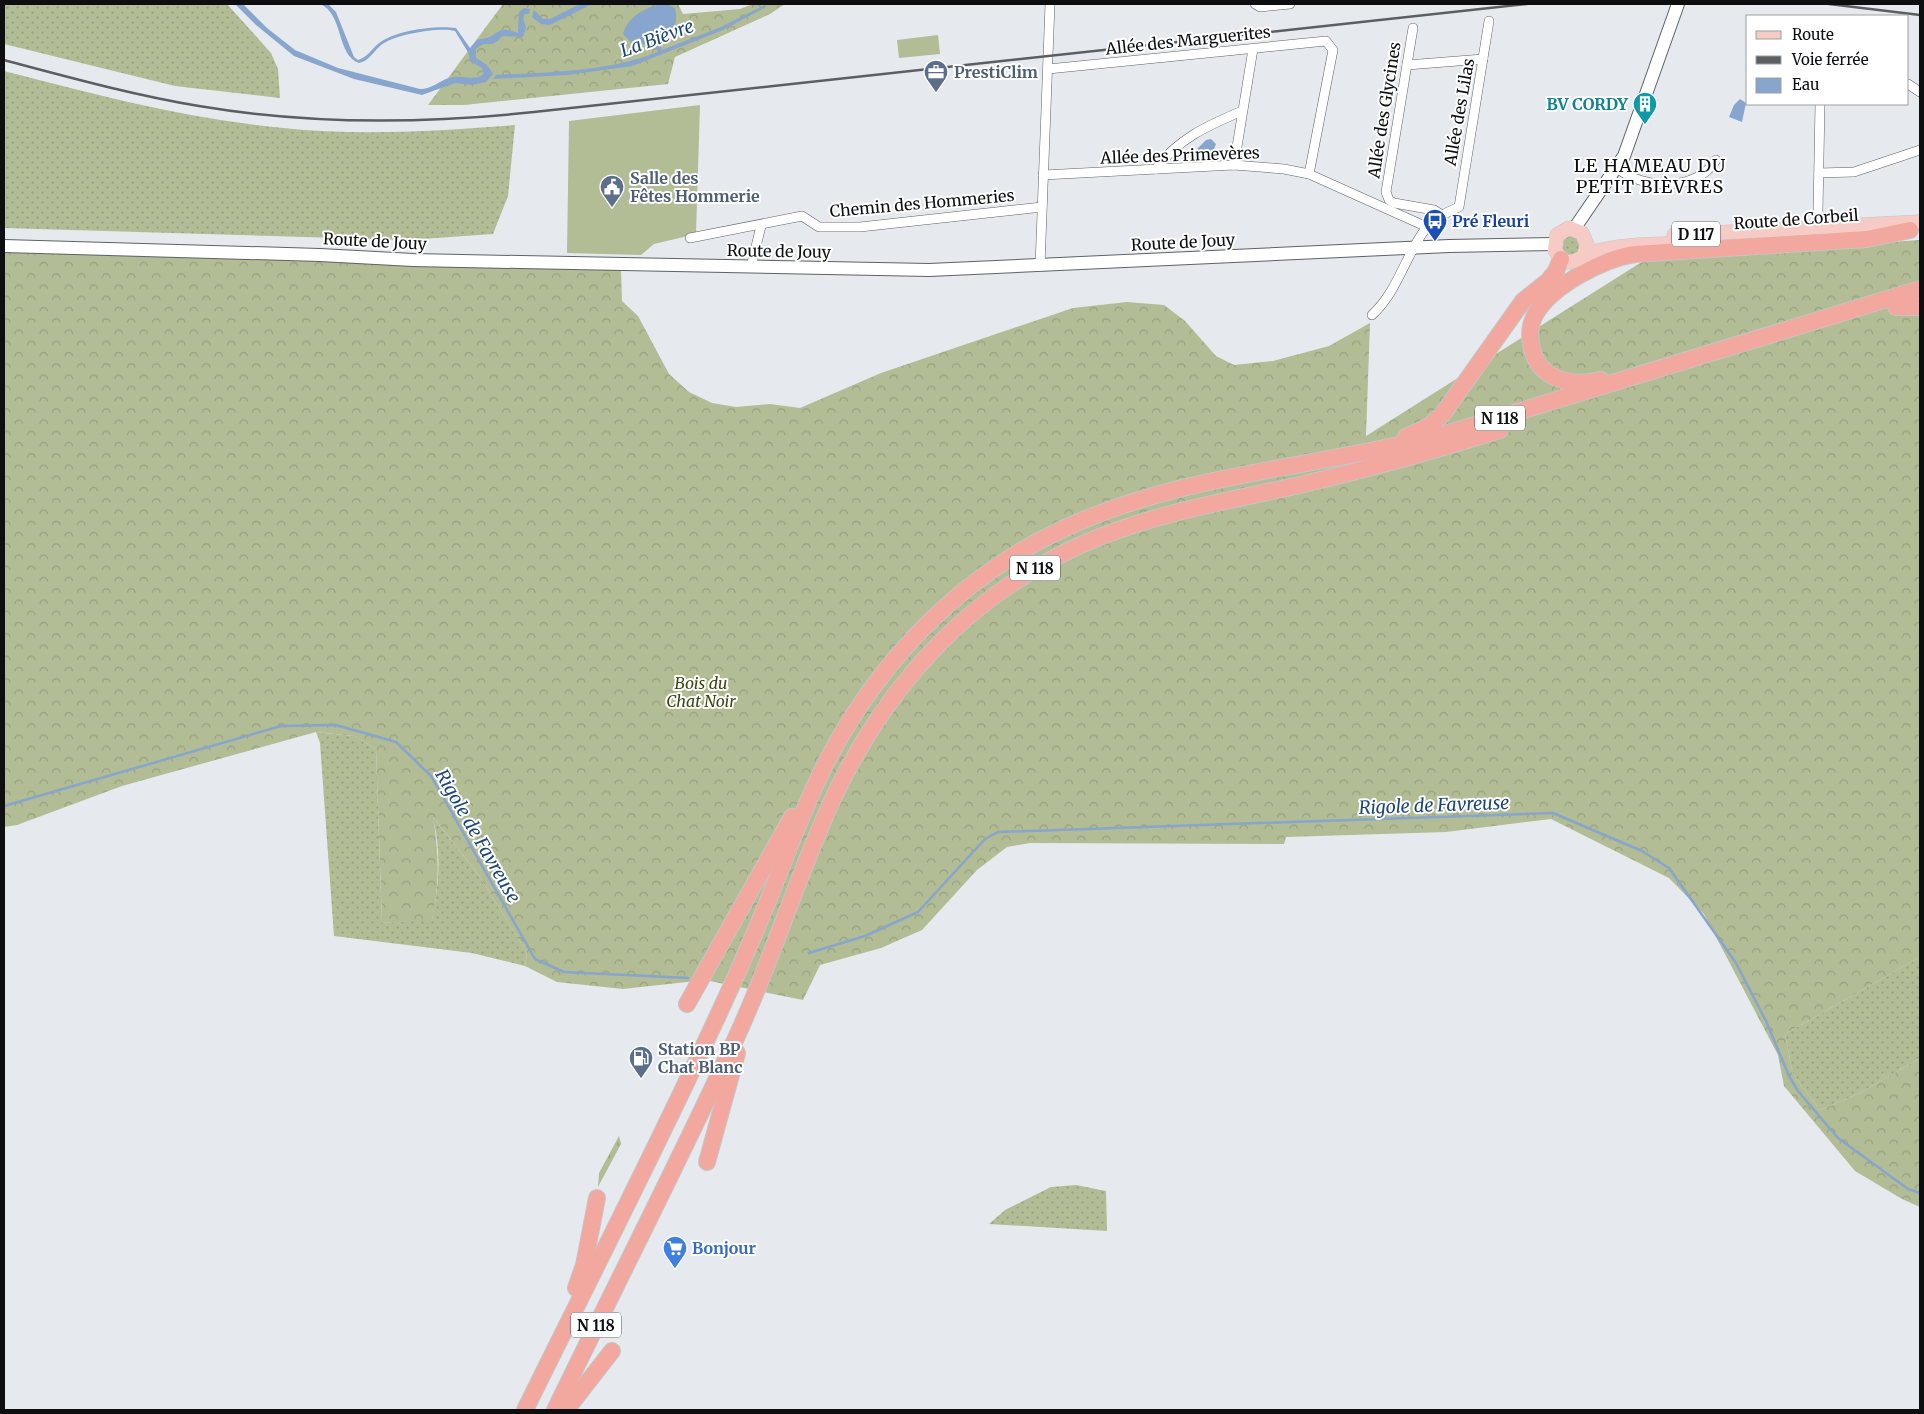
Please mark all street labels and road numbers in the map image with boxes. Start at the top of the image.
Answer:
street label: Allée des Marguerites [1103,21,1272,59]
street label: Allée des Glycines [1363,40,1405,181]
street label: Allée des Lilas [1440,57,1478,168]
street label: Allée des Primevères [1099,142,1260,168]
street label: Chemin des Hommeries [829,185,1015,221]
street label: Route de Corbeil [1733,205,1859,233]
road number: D 117 [1672,222,1720,246]
street label: Route de Jouy [323,228,428,254]
street label: Route de Jouy [1131,229,1236,255]
street label: Route de Jouy [727,240,832,262]
road number: N 118 [1475,406,1525,430]
road number: N 118 [1010,556,1060,580]
road number: N 118 [571,1312,621,1338]

